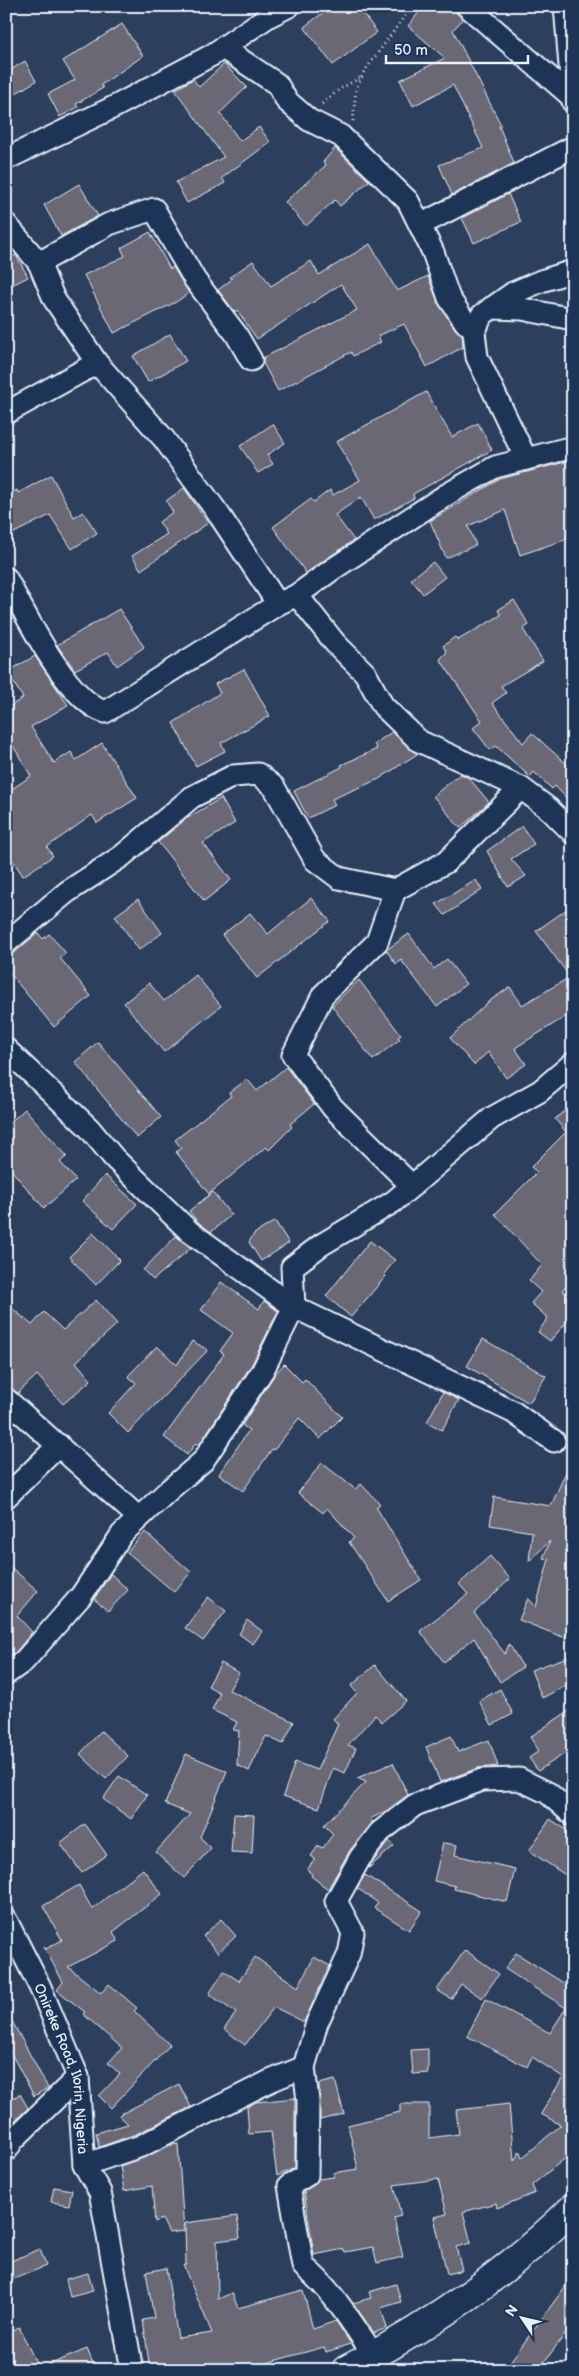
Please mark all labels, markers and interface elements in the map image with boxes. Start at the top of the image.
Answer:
scale bar [386,32,529,64]
text: 50 m [394,41,428,60]
street label: Onireke Road, Ilorin, Nigeria [30,1981,91,2155]
north arrow [496,2294,546,2344]
text: N [502,2302,522,2320]

